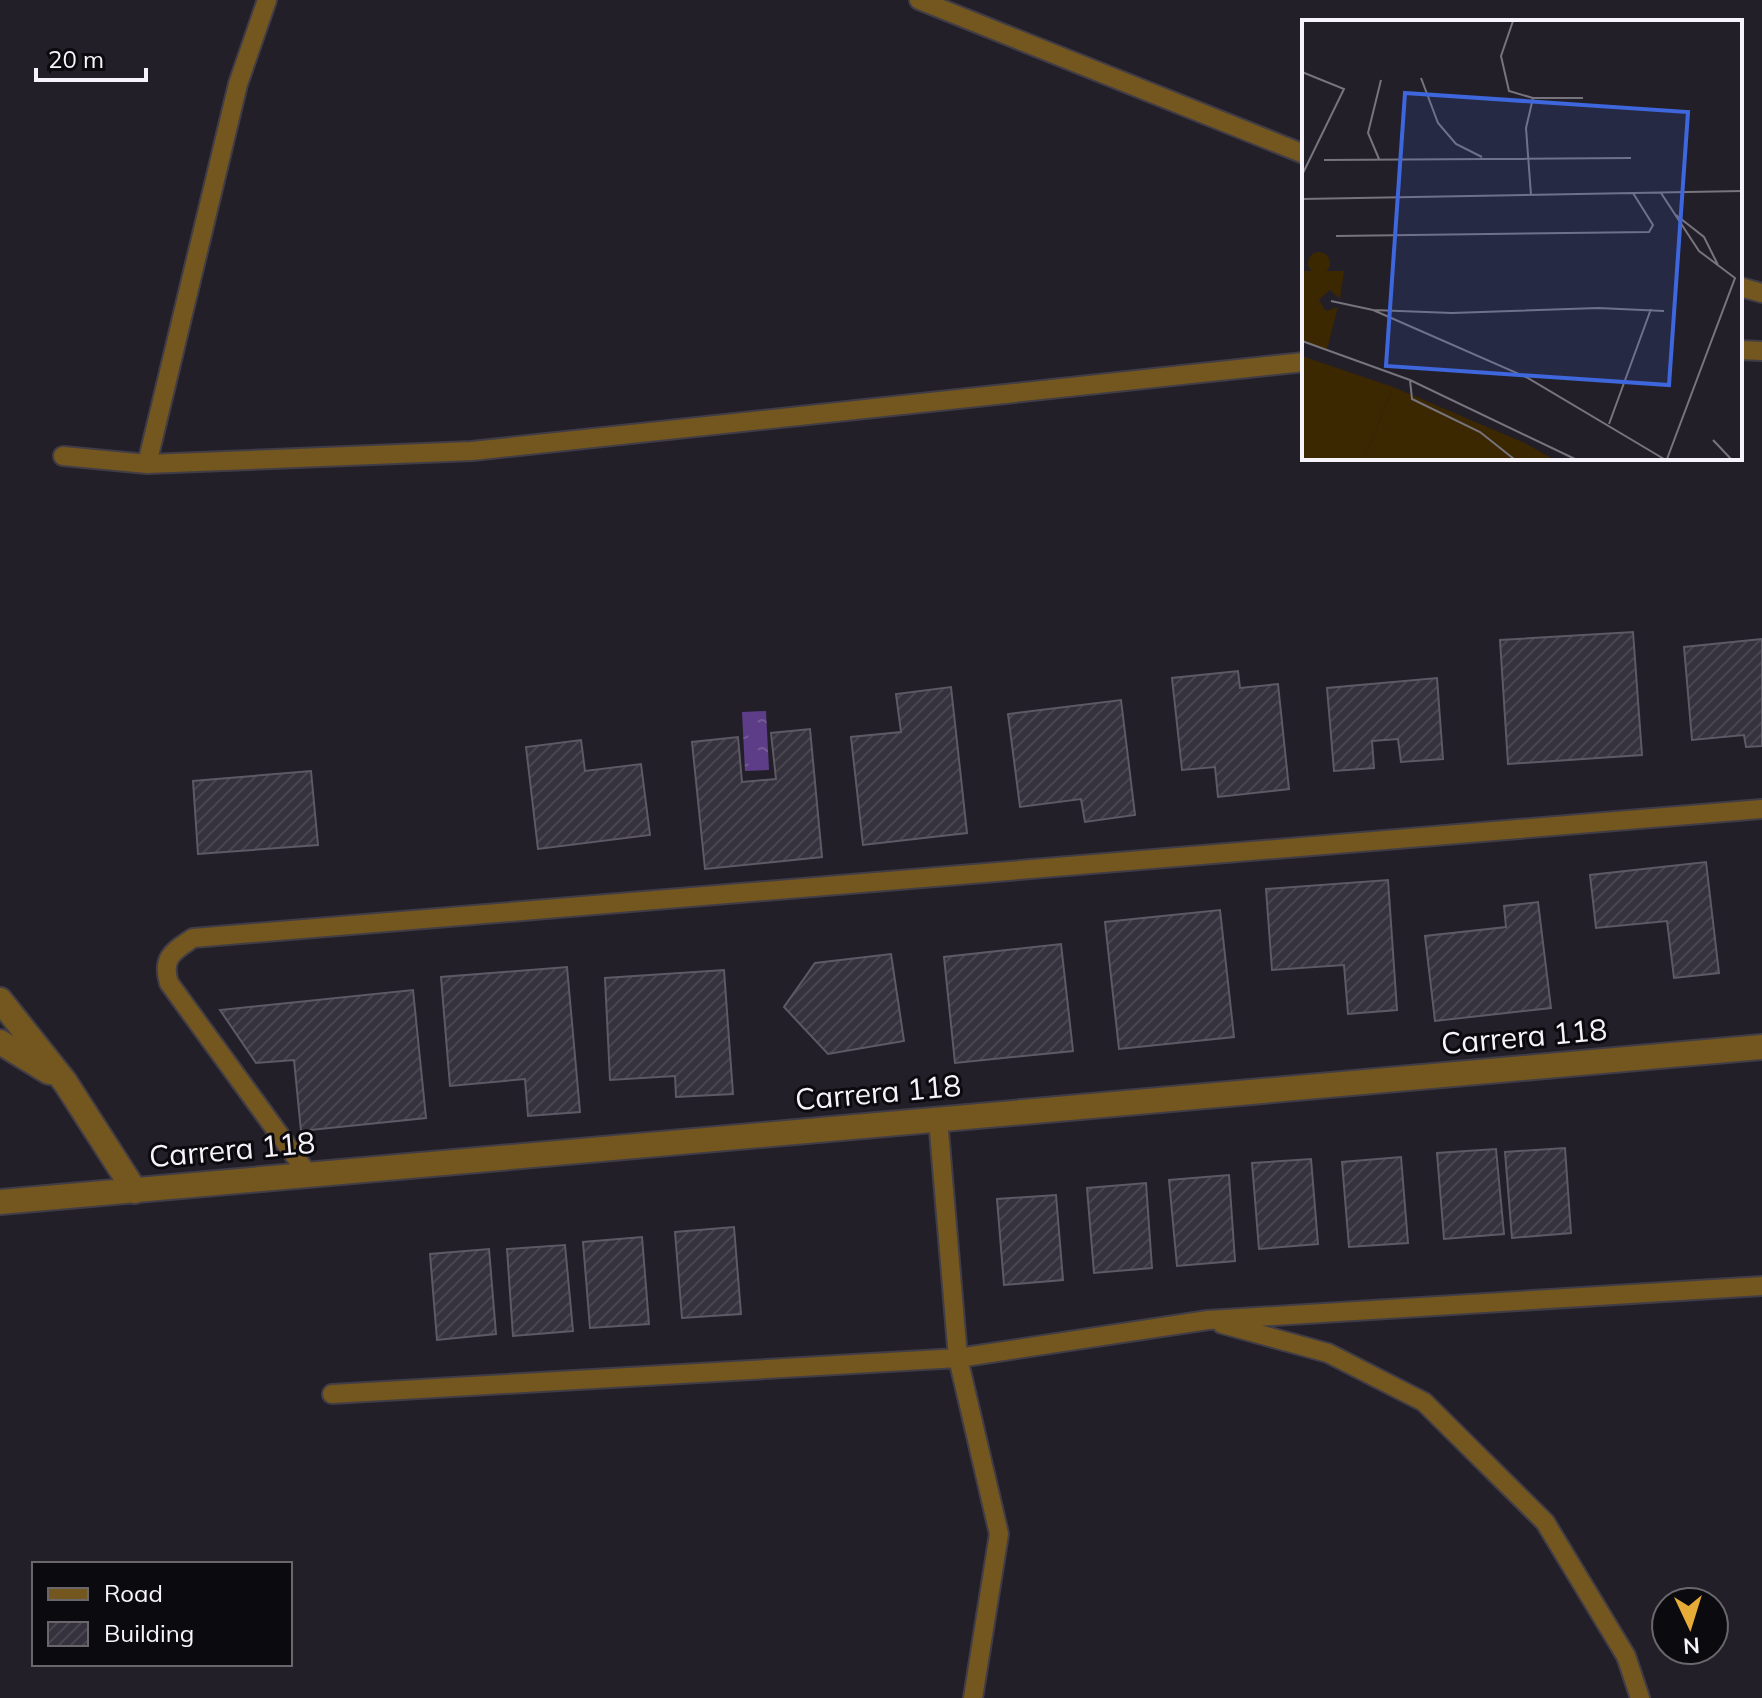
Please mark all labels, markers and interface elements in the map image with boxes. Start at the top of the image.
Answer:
inset map [1302,20,1742,460]
scale bar [36,32,146,82]
text: 20 m [48,44,104,74]
street label: Carrera 118 [1439,1010,1609,1062]
street label: Carrera 118 [793,1066,963,1118]
street label: Carrera 118 [147,1123,317,1175]
legend [32,1562,292,1666]
text: Road [104,1578,163,1608]
north arrow [1650,1586,1730,1666]
text: Building [104,1618,194,1648]
text: N [1682,1631,1701,1660]

